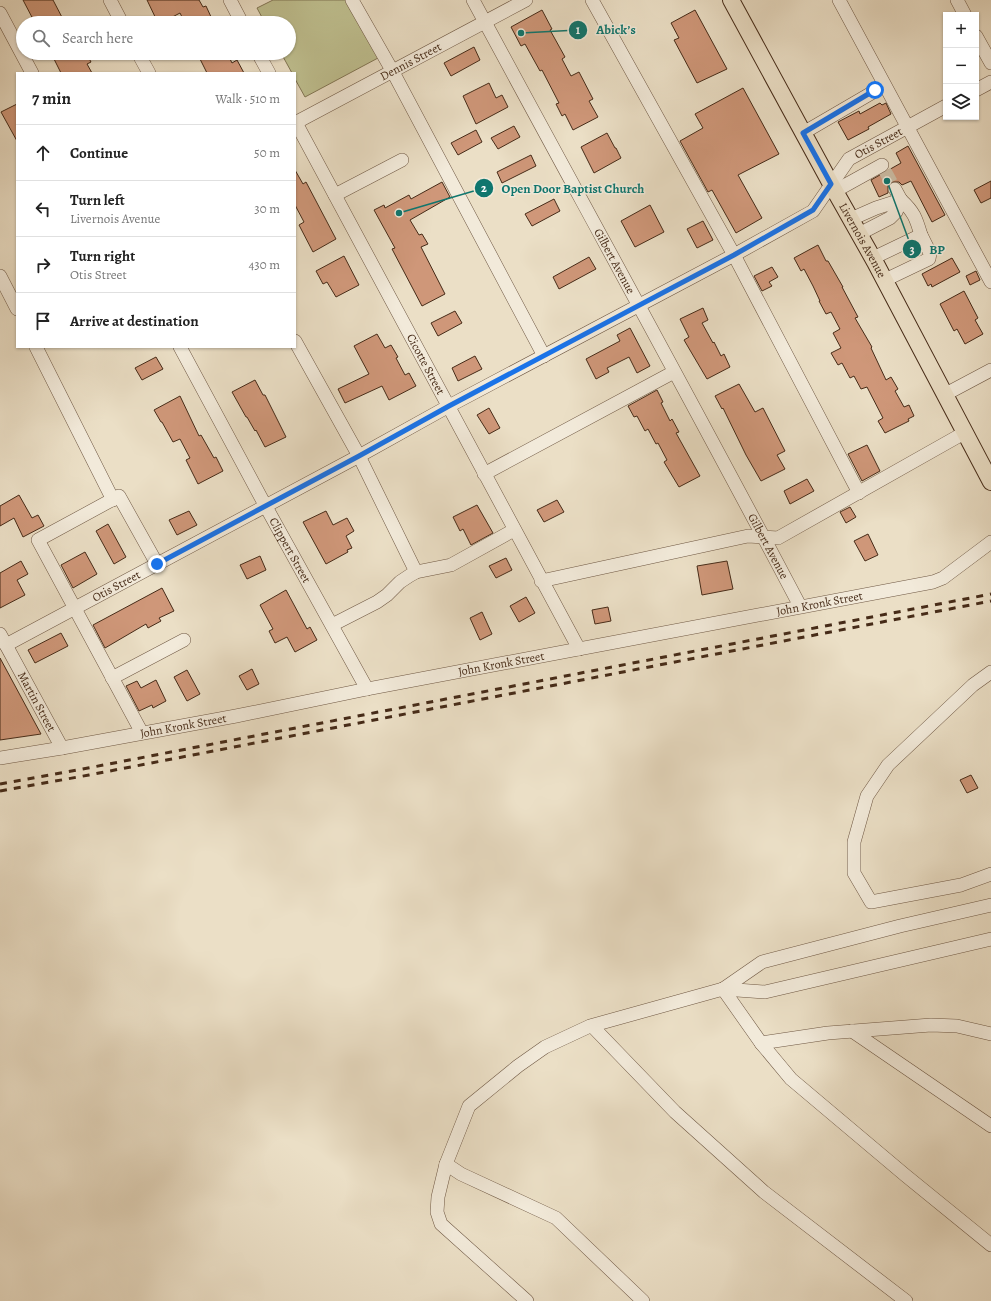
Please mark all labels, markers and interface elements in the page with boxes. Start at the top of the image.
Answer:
map controls [943,12,979,120]
button: + [943,12,979,48]
search box [16,16,296,60]
callout: Abick’s [568,17,644,42]
text: Abick’s [595,21,636,38]
text: 1 [576,22,581,38]
icon: search [30,27,52,49]
text: Search here [62,28,133,48]
street label: Dennis Street [377,39,444,84]
button: − [943,48,979,84]
route start [866,81,884,99]
button: layers [943,84,979,120]
text: 7 min [32,87,71,110]
text: Walk · 510 m [215,90,280,107]
street label: Otis Street [851,123,905,163]
icon: ahead [32,142,54,164]
text: Continue [70,143,128,163]
text: 50 m [254,144,280,161]
callout: Open Door Baptist Church [474,176,653,201]
text: 2 [481,180,487,196]
text: Open Door Baptist Church [502,180,644,197]
text: Turn left [70,190,125,210]
icon: left [32,198,54,220]
text: 30 m [254,200,280,217]
street label: Livernois Avenue [835,200,890,281]
text: Livernois Avenue [70,210,160,227]
street label: Gilbert Avenue [590,225,639,297]
callout: BP [902,237,953,262]
text: BP [929,241,945,258]
text: 3 [909,242,915,258]
text: Turn right [70,246,135,266]
icon: right [32,254,54,276]
text: 430 m [248,256,280,273]
text: Otis Street [70,266,127,283]
icon: arrive [32,310,54,332]
text: Arrive at destination [70,311,199,331]
street label: Cicotte Street [403,331,449,397]
street label: Gilbert Avenue [744,511,792,582]
street label: Clippert Street [265,515,315,586]
route end [148,555,166,573]
street label: Otis Street [89,567,143,605]
street label: John Kronk Street [775,587,864,619]
street label: John Kronk Street [457,648,546,680]
street label: Martin Street [14,669,60,735]
street label: John Kronk Street [139,710,228,741]

